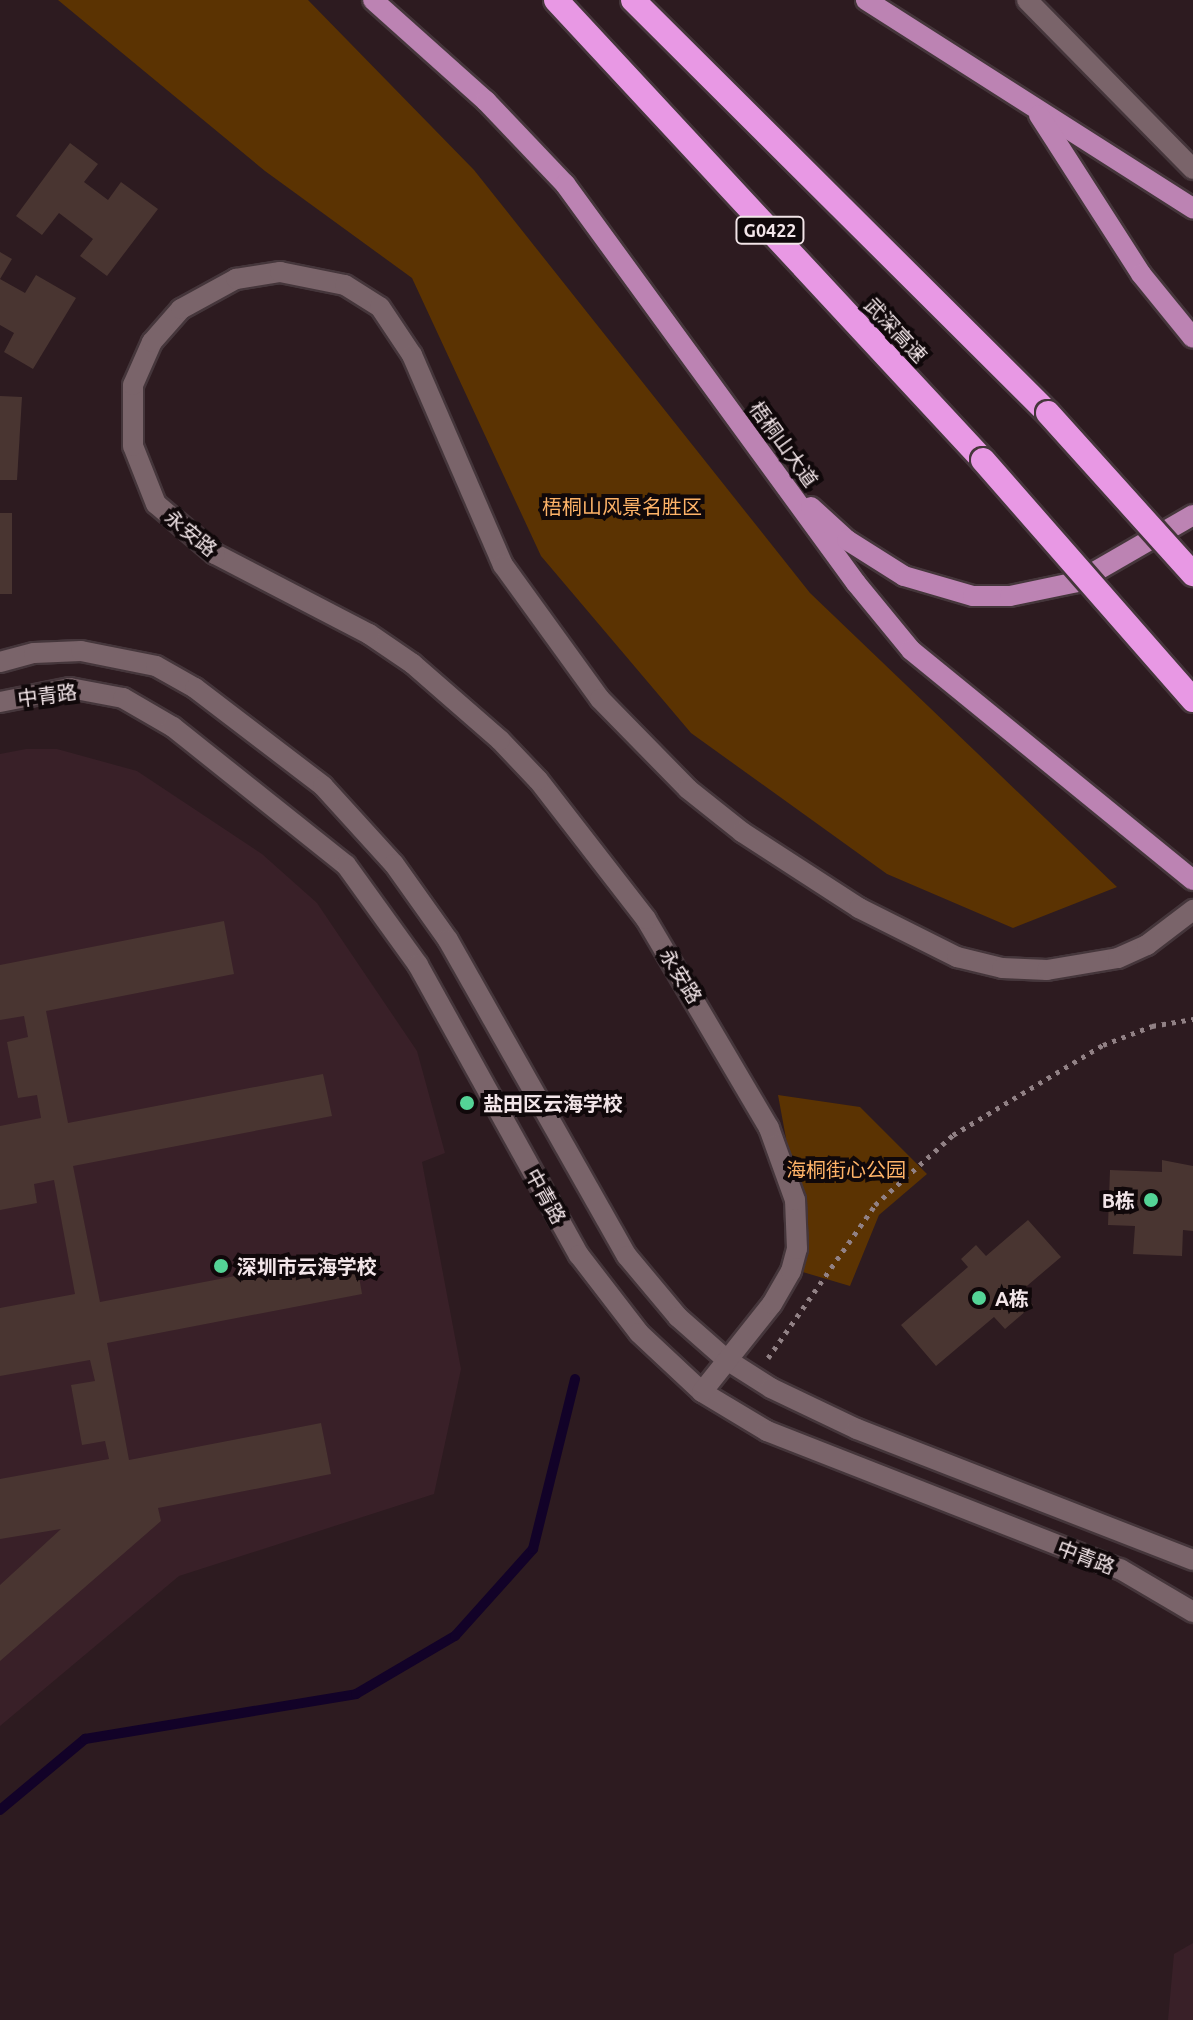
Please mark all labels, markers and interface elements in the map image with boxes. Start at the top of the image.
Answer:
road number: G0422 [734,216,806,244]
street label: 武深高速 [860,293,932,367]
street label: 梧桐山大道 [745,396,823,492]
park label: 梧桐山风景名胜区 [542,494,702,518]
street label: 永安路 [160,505,222,561]
street label: 中青路 [16,679,78,711]
street label: 永安路 [655,944,707,1008]
place label: 盐田区云海学校 [483,1091,623,1115]
marker: 盐田区云海学校 [458,1094,476,1112]
park label: 海桐街心公园 [786,1157,906,1181]
street label: 中青路 [521,1164,571,1228]
place label: B栋 [1102,1188,1135,1212]
marker: B栋 [1142,1191,1160,1209]
place label: 深圳市云海学校 [237,1254,377,1278]
marker: 深圳市云海学校 [212,1257,230,1275]
place label: A栋 [995,1286,1029,1310]
marker: A栋 [970,1289,988,1307]
street label: 中青路 [1054,1535,1118,1579]

